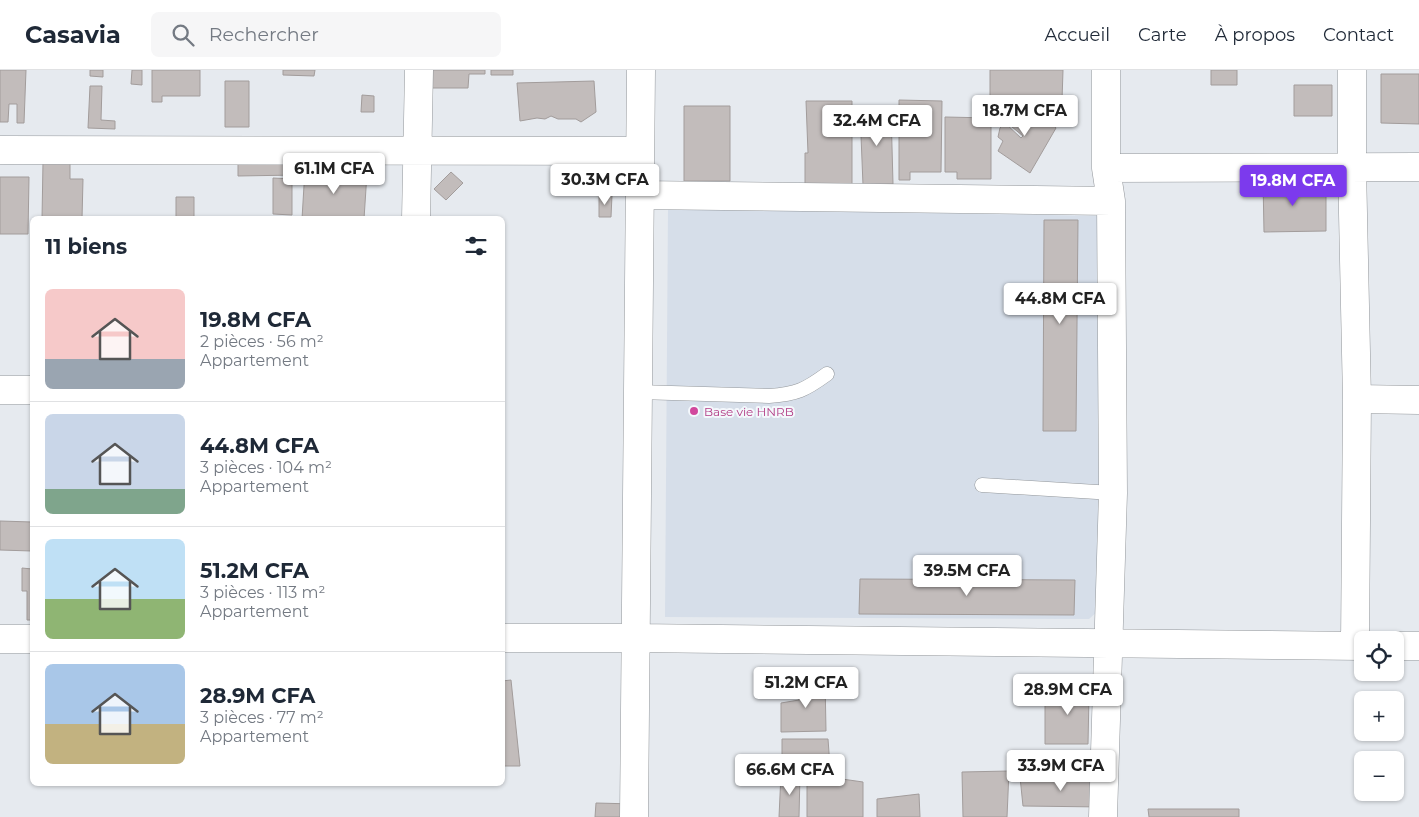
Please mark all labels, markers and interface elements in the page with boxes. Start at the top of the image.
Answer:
search box [151,12,501,57]
text: Casavia [25,20,121,49]
icon: search [169,21,197,49]
text: Rechercher [209,23,319,46]
text: Accueil [1045,24,1110,46]
text: Carte [1138,24,1187,46]
text: À propos [1215,24,1295,46]
text: Contact [1323,24,1394,46]
pin: 18.7M CFA [968,94,1082,137]
text: 18.7M CFA [983,101,1067,120]
pin: 32.4M CFA [820,104,934,147]
text: 32.4M CFA [833,111,921,130]
pin: 61.1M CFA [277,152,391,195]
text: 61.1M CFA [294,159,374,178]
pin: 30.3M CFA [548,164,662,206]
pin: 19.8M CFA [1236,164,1350,207]
text: 30.3M CFA [561,170,649,189]
text: 19.8M CFA [1251,171,1335,190]
icon: filters [462,232,490,260]
text: 11 biens [45,234,127,259]
pin: 44.8M CFA [1003,282,1117,325]
text: 44.8M CFA [1015,289,1105,308]
text: 19.8M CFA [200,307,311,332]
icon: home [85,309,145,369]
text: 2 pièces · 56 m² [200,332,324,351]
text: Appartement [200,351,309,370]
place label: Base vie HNRB [704,404,794,419]
marker: Base vie HNRB [688,405,700,417]
text: 44.8M CFA [200,433,319,458]
icon: home [85,434,145,494]
text: 3 pièces · 104 m² [200,458,332,477]
text: Appartement [200,477,309,496]
pin: 39.5M CFA [910,554,1024,597]
text: 51.2M CFA [200,558,309,583]
icon: home [85,559,145,619]
text: 39.5M CFA [924,561,1010,580]
text: 3 pièces · 113 m² [200,583,325,602]
text: Appartement [200,602,309,621]
map controls [1354,631,1404,801]
button: locate [1354,631,1404,681]
pin: 51.2M CFA [749,666,863,709]
text: 51.2M CFA [765,673,848,692]
pin: 28.9M CFA [1011,674,1125,716]
text: 28.9M CFA [1024,680,1112,699]
text: 28.9M CFA [200,683,315,708]
icon: home [85,684,145,744]
button: + [1354,691,1404,741]
text: 3 pièces · 77 m² [200,708,324,727]
text: Appartement [200,727,309,746]
pin: 33.9M CFA [1004,750,1118,792]
button: − [1354,751,1404,801]
pin: 66.6M CFA [733,754,847,796]
text: 33.9M CFA [1018,756,1104,775]
text: 66.6M CFA [746,760,834,779]

